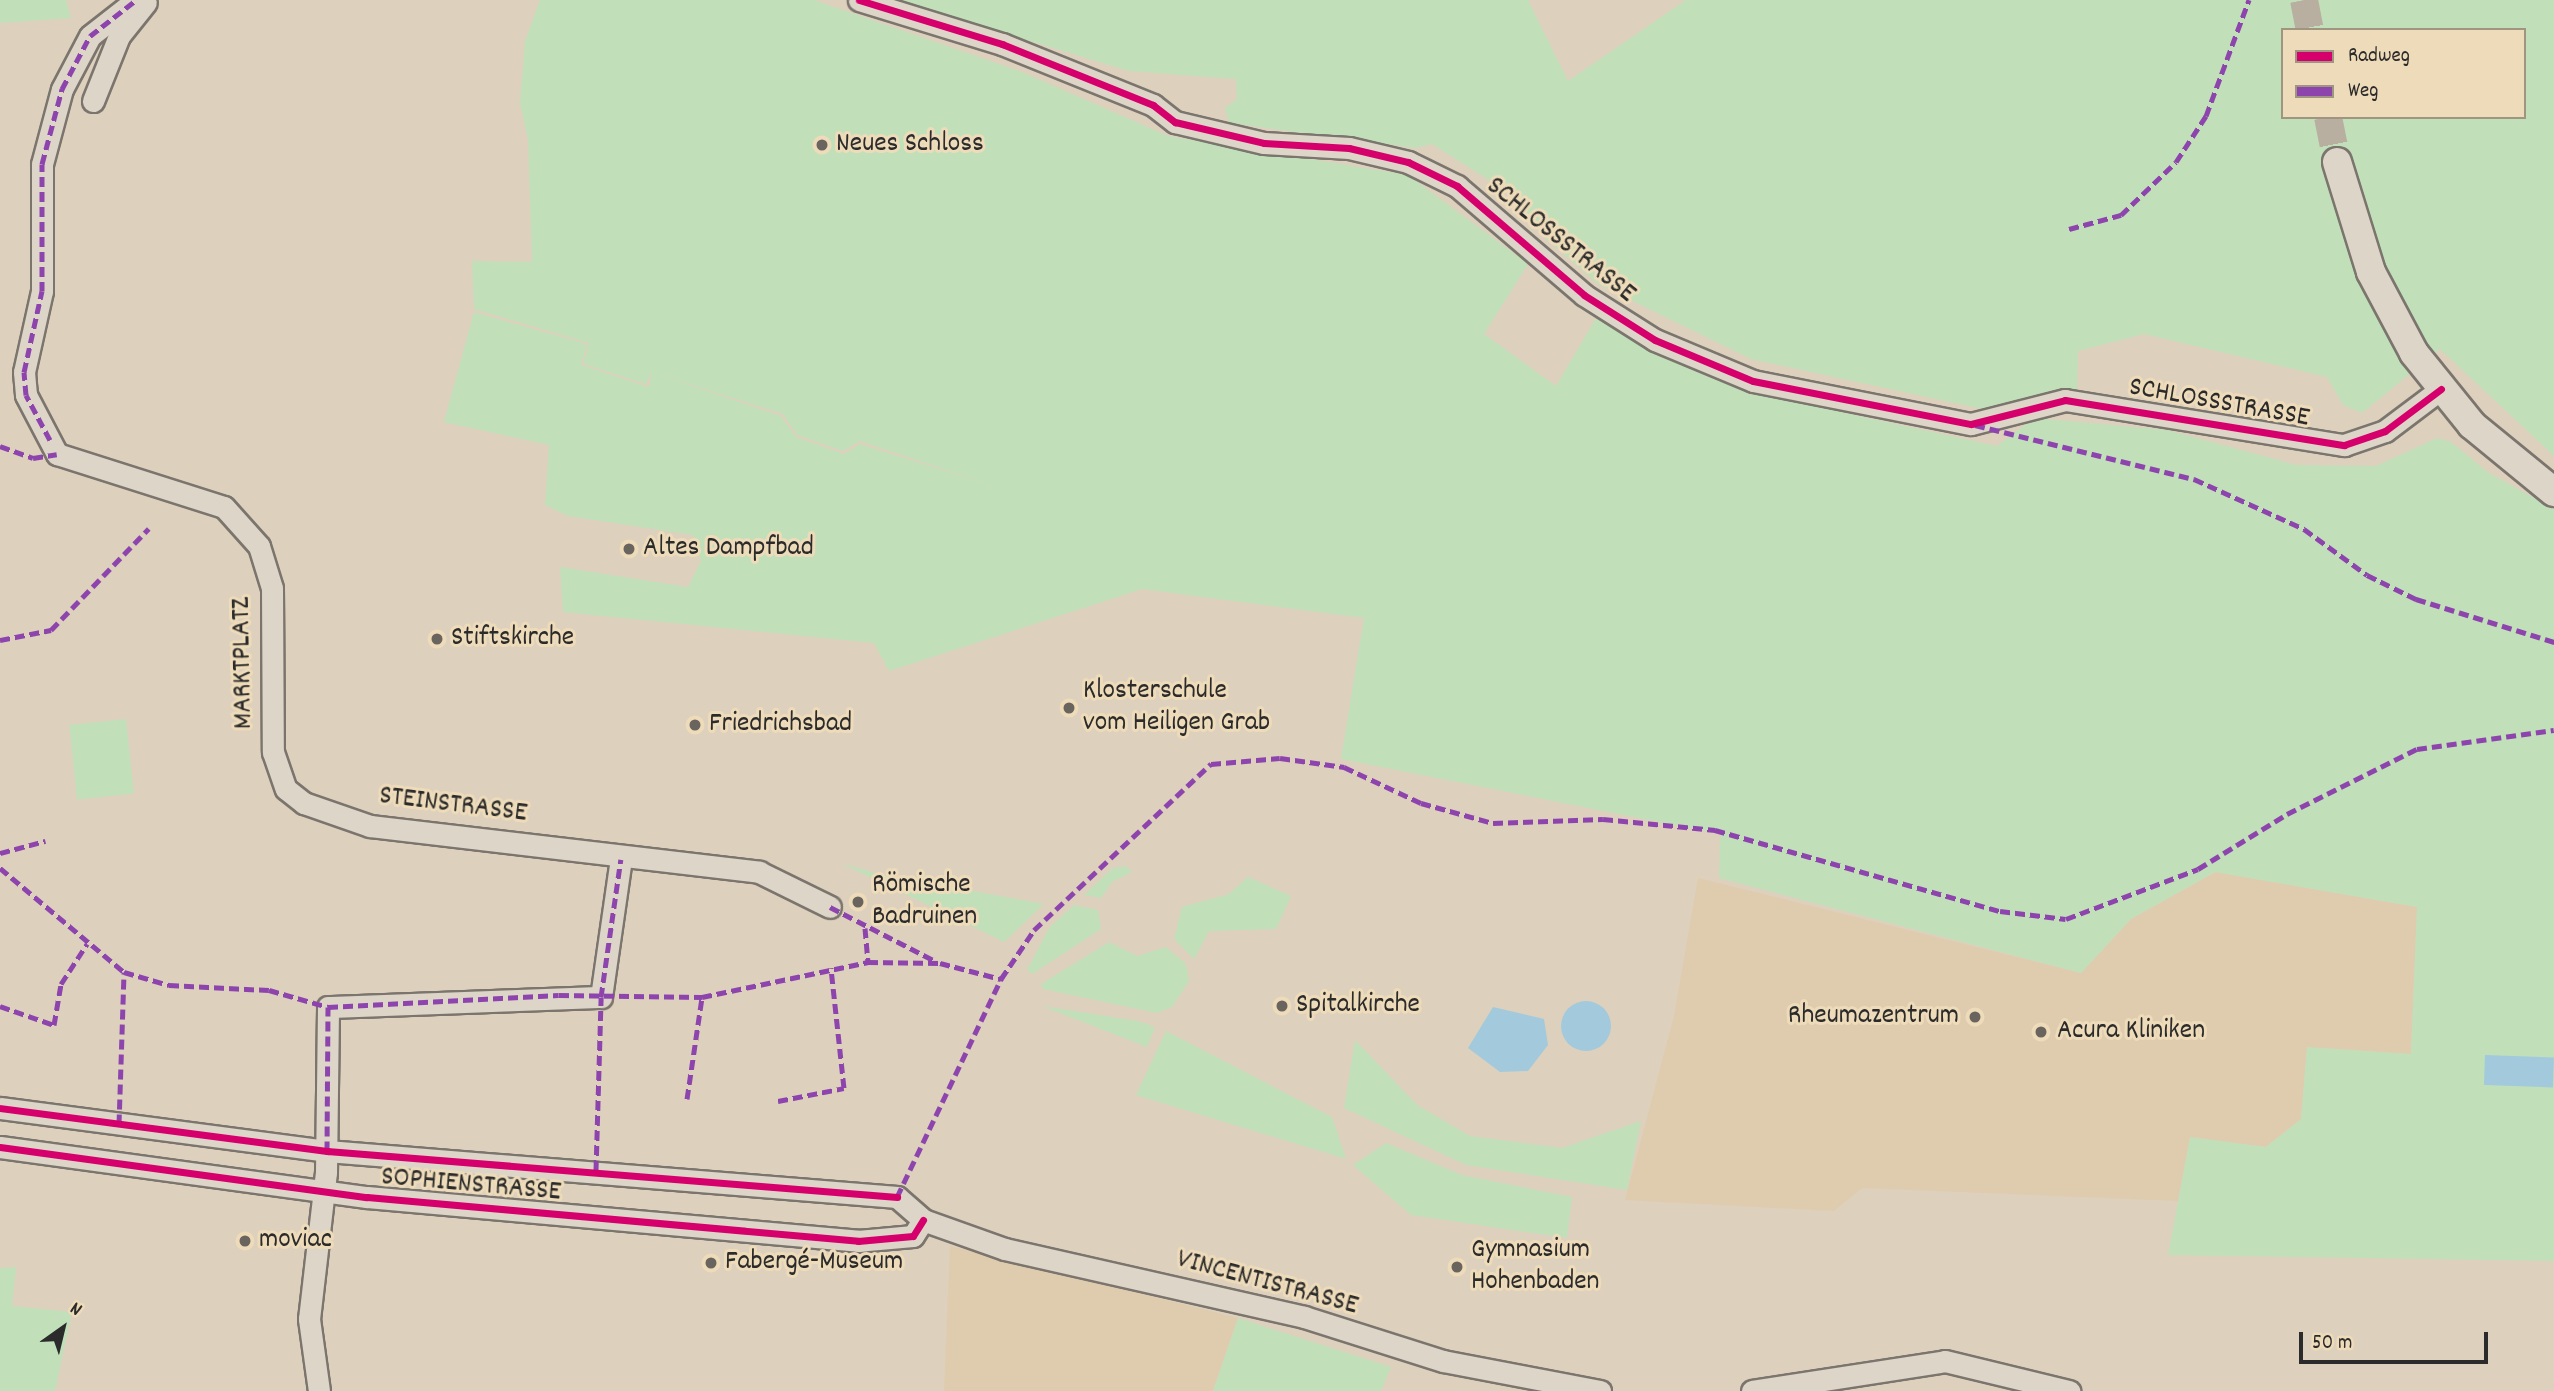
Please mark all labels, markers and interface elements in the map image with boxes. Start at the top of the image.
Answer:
legend [2281,28,2526,119]
text: Radweg [2348,42,2410,72]
text: Weg [2348,77,2379,107]
place label: Neues Schloss [836,128,984,162]
marker: Neues Schloss [814,137,830,153]
street label: SCHLOSSSTRASSE [1478,170,1642,312]
street label: SCHLOSSSTRASSE [2126,372,2312,436]
place label: Altes Dampfbad [643,532,814,566]
marker: Altes Dampfbad [621,541,637,557]
street label: MARKTPLATZ [226,596,262,730]
place label: Stiftskirche [451,622,574,656]
marker: Stiftskirche [429,631,445,647]
place label: Klosterschule vom Heiligen Grab [1083,675,1270,741]
marker: Klosterschule vom Heiligen Grab [1061,700,1077,716]
place label: Friedrichsbad [709,708,852,742]
marker: Friedrichsbad [687,717,703,733]
street label: STEINSTRASSE [377,780,529,832]
place label: Römische Badruinen [872,869,977,935]
marker: Römische Badruinen [850,894,866,910]
place label: Spitalkirche [1296,989,1420,1023]
marker: Spitalkirche [1274,998,1290,1014]
place label: Rheumazentrum [1788,1000,1959,1034]
marker: Rheumazentrum [1965,1007,1985,1027]
place label: Acura Kliniken [2057,1015,2205,1049]
marker: Acura Kliniken [2031,1022,2051,1042]
street label: SOPHIENSTRASSE [380,1161,562,1211]
place label: moviac [259,1224,332,1258]
marker: moviac [237,1233,253,1249]
place label: Gymnasium Hohenbaden [1471,1234,1600,1300]
street label: VINCENTISTRASSE [1173,1244,1361,1324]
place label: Fabergé-Museum [725,1246,903,1280]
marker: Fabergé-Museum [703,1255,719,1271]
marker: Gymnasium Hohenbaden [1449,1259,1465,1275]
north arrow [28,1293,98,1363]
text: N [64,1296,86,1324]
scale bar [2302,1318,2491,1362]
text: 50 m [2312,1329,2352,1359]

